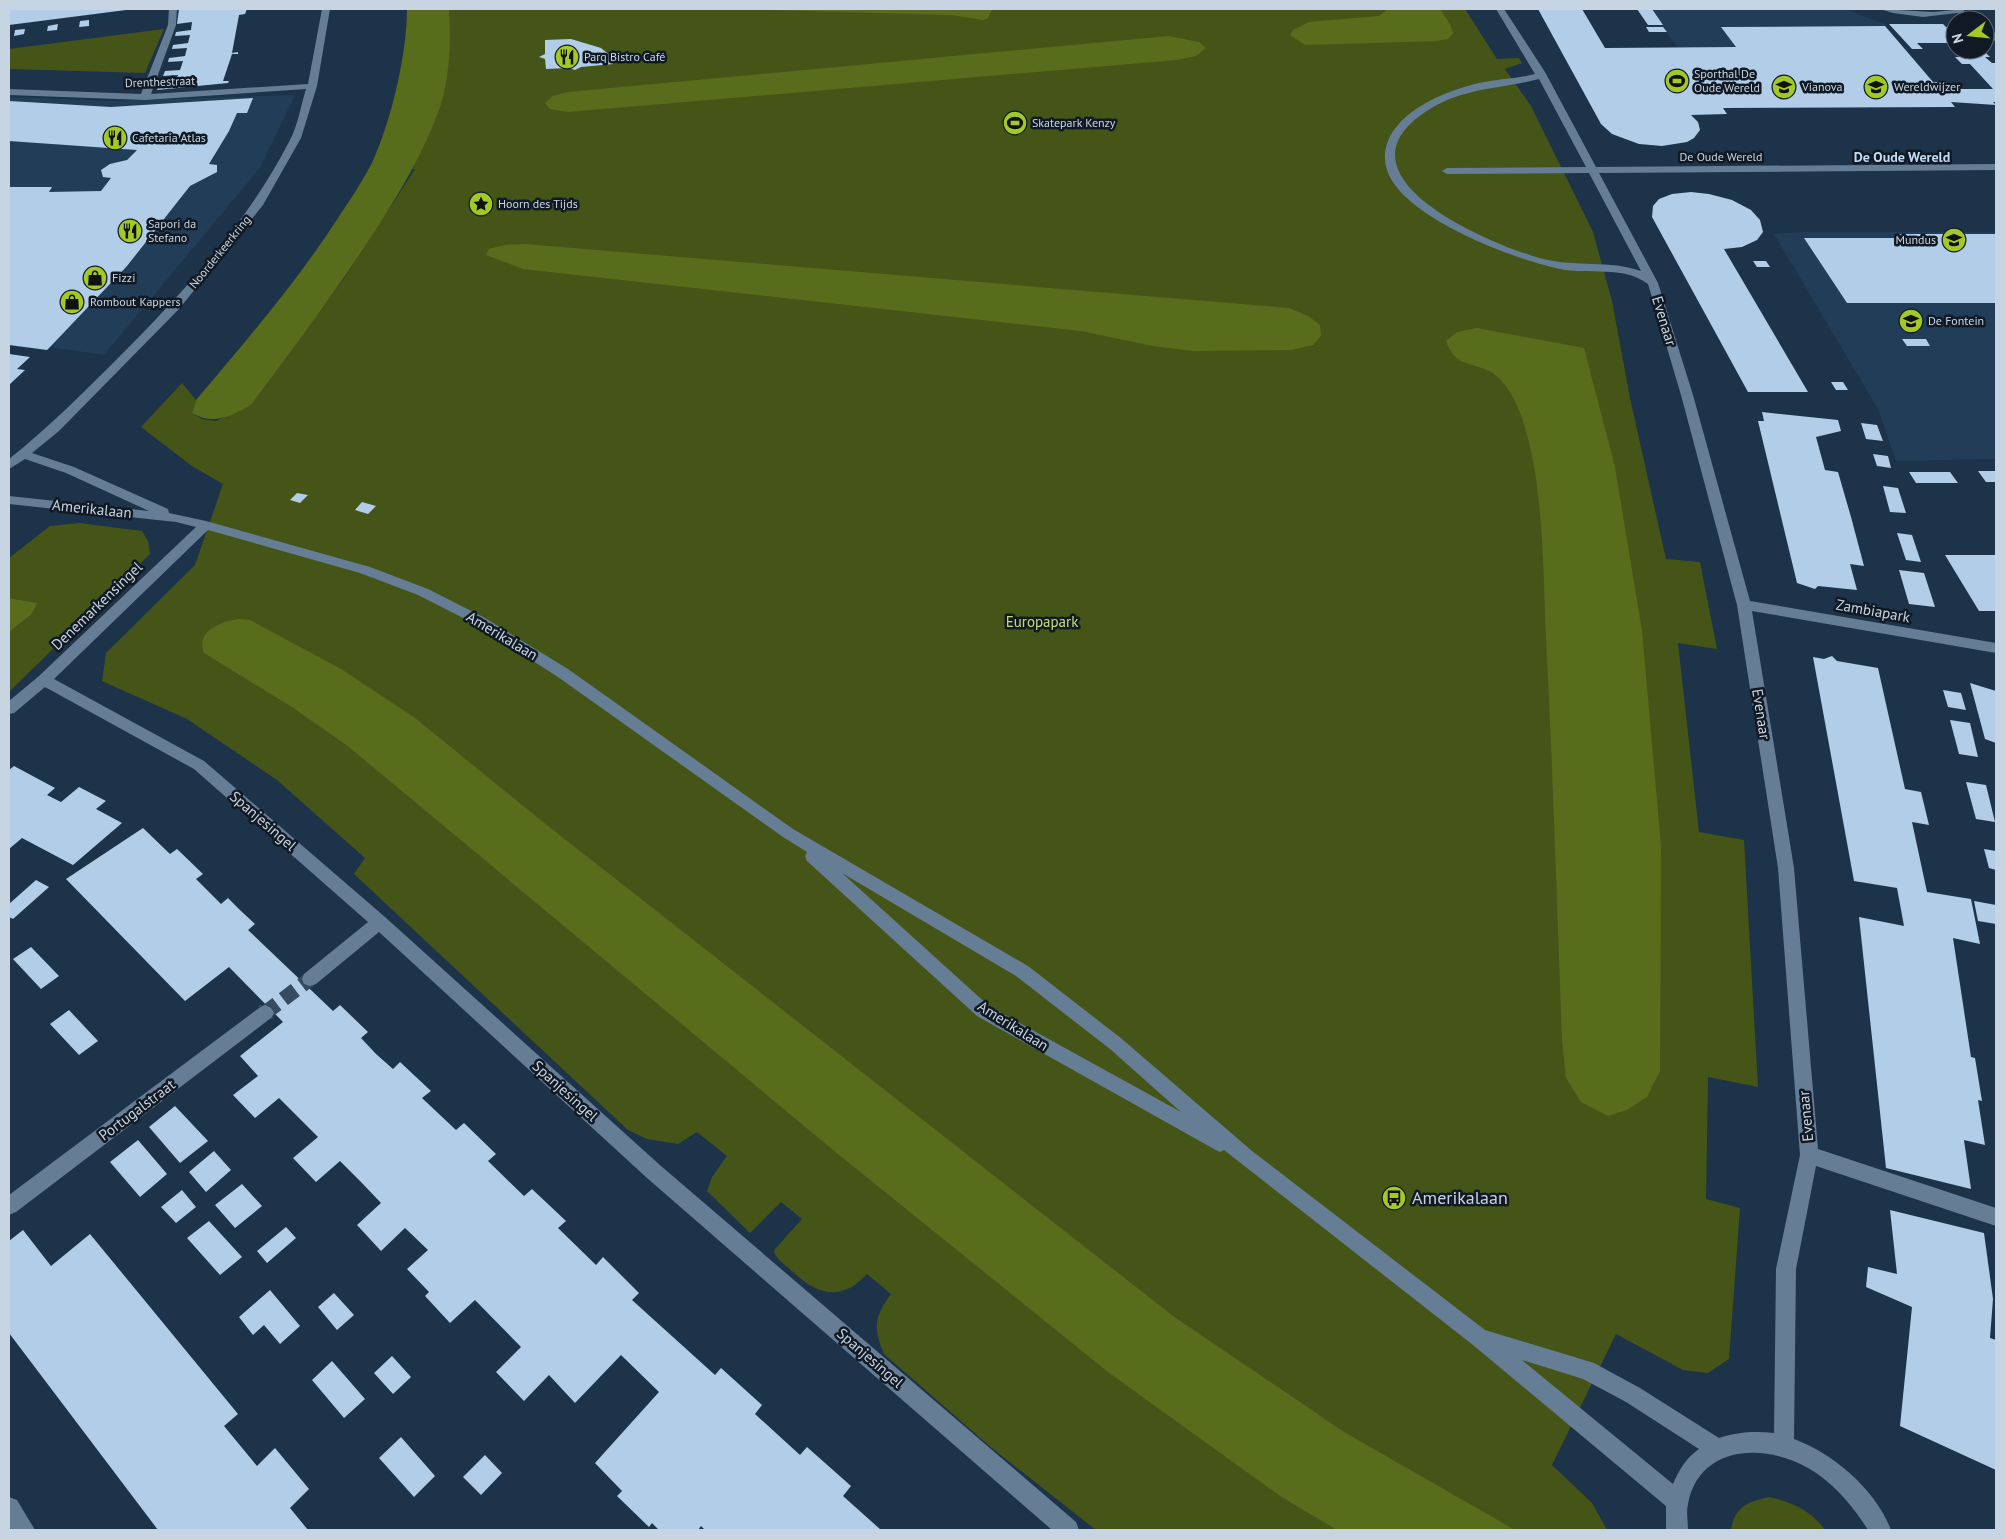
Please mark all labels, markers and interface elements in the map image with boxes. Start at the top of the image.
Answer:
north arrow [1945,10,1995,60]
text: N [1948,32,1967,45]
restaurant icon: Parq Bistro Café [554,44,580,70]
place label: Parq Bistro Café [584,49,665,64]
place label: Sporthal De Oude Wereld [1694,66,1760,95]
sports icon: Sporthal De Oude Wereld [1664,68,1690,94]
street label: Drenthestraat [124,73,195,90]
school or university icon: Vianova [1771,74,1797,100]
school or university icon: Wereldwijzer [1863,74,1889,100]
place label: Vianova [1801,79,1843,94]
place label: Wereldwijzer [1894,79,1960,94]
sports icon: Skatepark Kenzy [1002,110,1028,136]
place label: Skatepark Kenzy [1032,115,1116,130]
restaurant icon: Cafetaria Atlas [102,125,128,151]
place label: Cafetaria Atlas [132,130,206,145]
district label: De Oude Wereld [1854,148,1950,166]
street label: De Oude Wereld [1679,149,1763,164]
place icon: Hoorn des Tijds [468,191,494,217]
place label: Hoorn des Tijds [498,196,578,211]
street label: Noorderkeerkring [186,212,254,291]
place label: Sapori da Stefano [148,216,196,245]
restaurant icon: Sapori da Stefano [117,218,143,244]
school or university icon: Mundus [1941,227,1967,253]
place label: Mundus [1895,232,1936,247]
shop icon: Fizzi [82,265,108,291]
place label: Fizzi [112,270,135,285]
shop icon: Rombout Kappers [59,289,85,315]
place label: Rombout Kappers [90,294,181,309]
street label: Evenaar [1648,294,1681,348]
school or university icon: De Fontein [1898,308,1924,334]
place label: De Fontein [1928,313,1984,328]
street label: Amerikalaan [51,495,133,522]
street label: Denemarkensingel [47,557,147,654]
street label: Zambiapark [1835,595,1912,627]
street label: Amerikalaan [463,607,541,664]
park label: Europapark [1006,612,1079,631]
street label: Evenaar [1748,687,1775,741]
street label: Spanjesingel [226,787,301,855]
street label: Amerikalaan [974,996,1052,1055]
street label: Spanjesingel [529,1056,603,1126]
street label: Portugalstraat [95,1075,179,1145]
street label: Evenaar [1794,1090,1817,1142]
bus stop icon: Amerikalaan [1381,1185,1407,1211]
place label: Amerikalaan [1412,1186,1508,1209]
street label: Spanjesingel [833,1324,908,1392]

